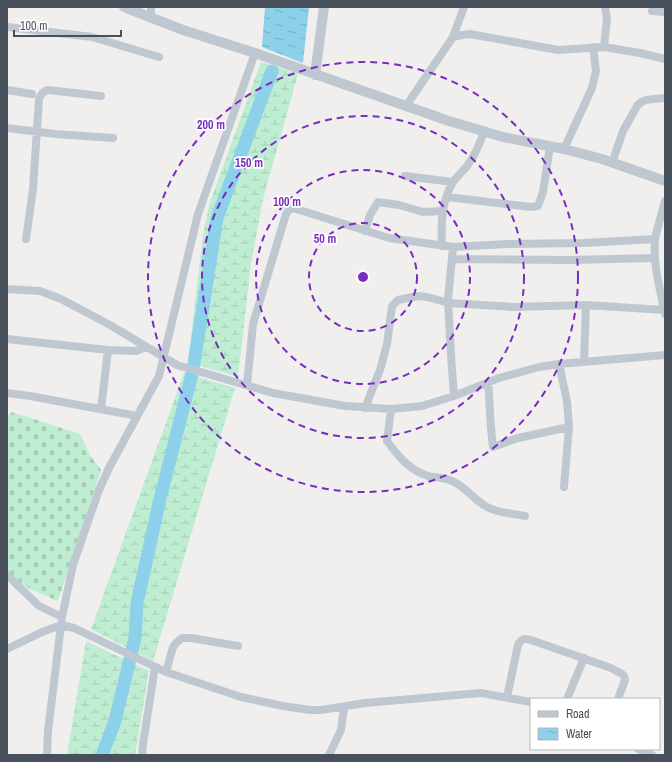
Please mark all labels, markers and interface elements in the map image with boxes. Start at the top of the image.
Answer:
scale bar [14,12,121,38]
text: 100 m [20,18,47,34]
text: 200 m [197,117,225,133]
text: 150 m [235,155,263,171]
text: 100 m [273,194,301,210]
text: 50 m [314,231,336,247]
centre of rings [356,270,370,284]
legend [530,698,660,750]
text: Road [566,706,590,722]
text: Water [566,726,593,742]

